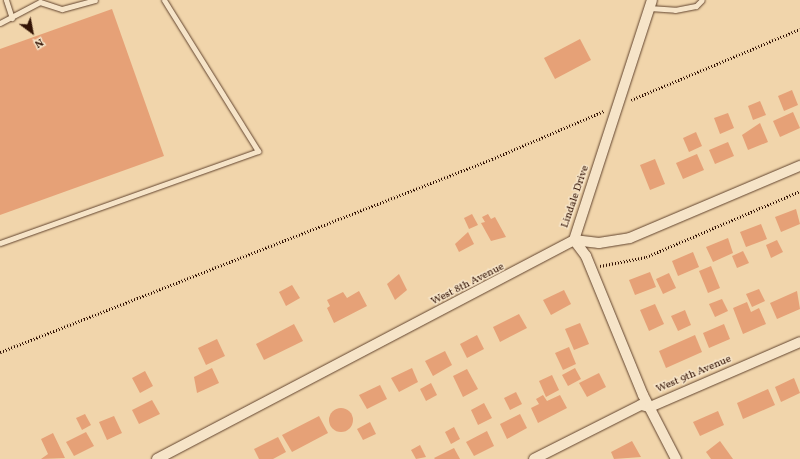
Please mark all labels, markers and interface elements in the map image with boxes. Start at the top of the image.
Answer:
north arrow [12,12,52,52]
text: N [31,34,46,51]
street label: Lindale Drive [559,164,593,230]
street label: West 8th Avenue [429,261,507,309]
street label: West 9th Avenue [654,353,734,397]

